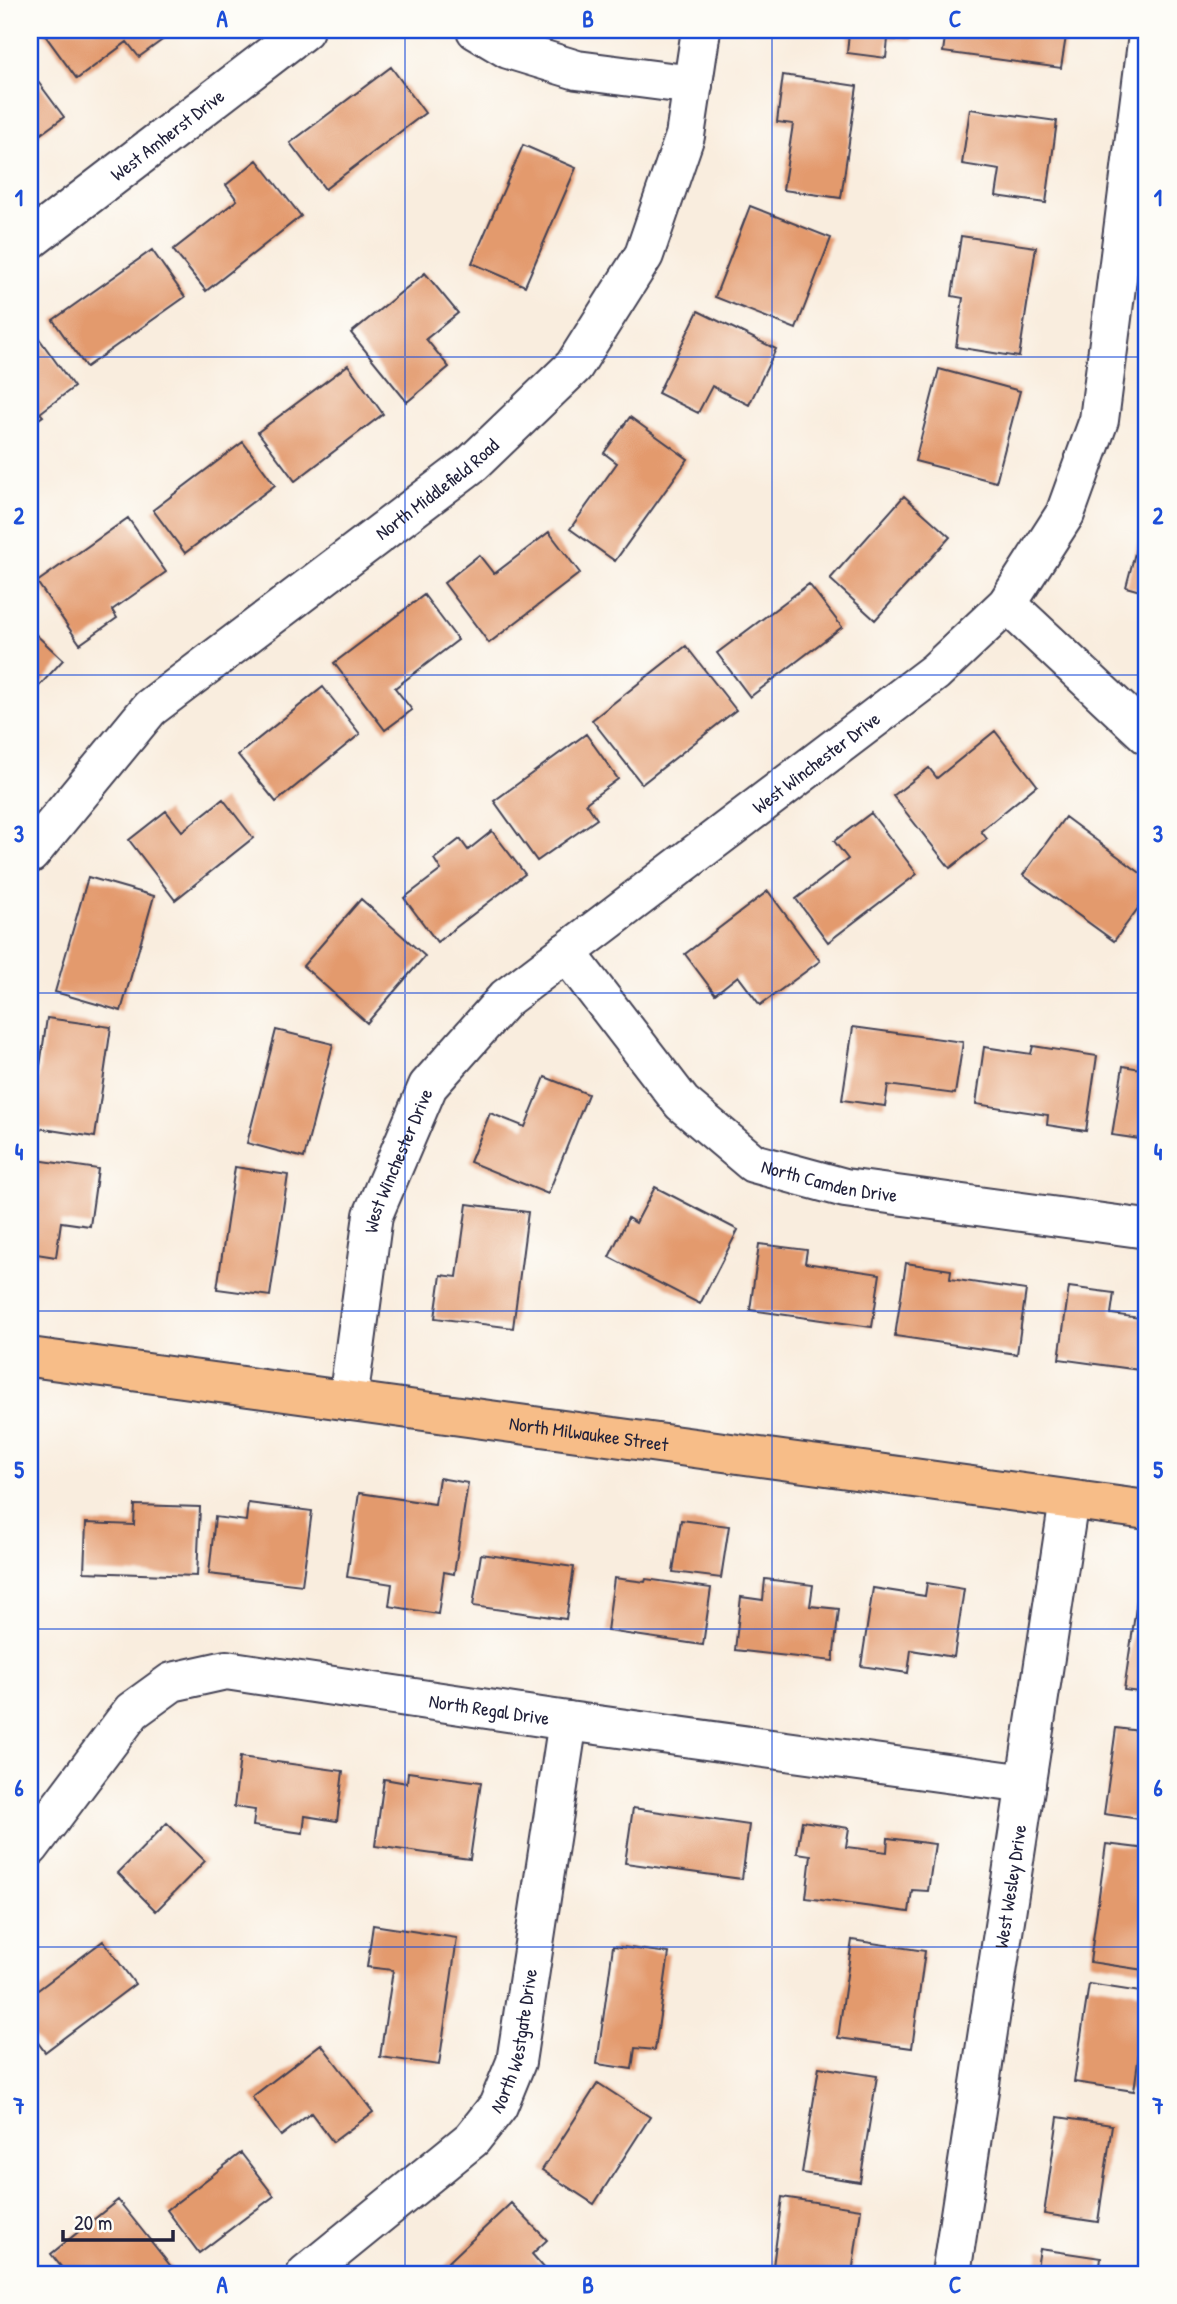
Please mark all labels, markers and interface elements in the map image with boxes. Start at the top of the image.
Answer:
text: A [216,3,228,34]
text: B [582,3,594,34]
text: C [949,3,961,34]
street label: West Amherst Drive [105,83,230,187]
text: 1 [15,182,23,213]
text: 1 [1154,182,1162,213]
street label: North Middlefield Road [370,432,505,546]
text: 2 [14,500,25,531]
text: 2 [1153,500,1164,531]
street label: West Winchester Drive [747,705,886,819]
text: 3 [14,818,24,849]
text: 3 [1153,818,1163,849]
street label: West Winchester Drive [358,1084,439,1234]
text: 4 [15,1136,24,1167]
text: 4 [1154,1136,1163,1167]
street label: North Camden Drive [759,1153,899,1208]
street label: North Milwaukee Street [508,1410,670,1457]
text: 5 [14,1454,24,1485]
text: 5 [1153,1454,1163,1485]
street label: North Regal Drive [427,1687,552,1731]
text: 6 [14,1772,24,1803]
text: 6 [1153,1772,1163,1803]
street label: West Wesley Drive [988,1822,1032,1950]
street label: North Westgate Drive [484,1967,543,2118]
text: 7 [12,2090,25,2121]
text: 7 [1151,2090,1164,2121]
scale bar [63,2199,173,2243]
text: 20 m [74,2208,112,2237]
text: A [216,2269,228,2300]
text: B [582,2269,594,2300]
text: C [949,2269,961,2300]

